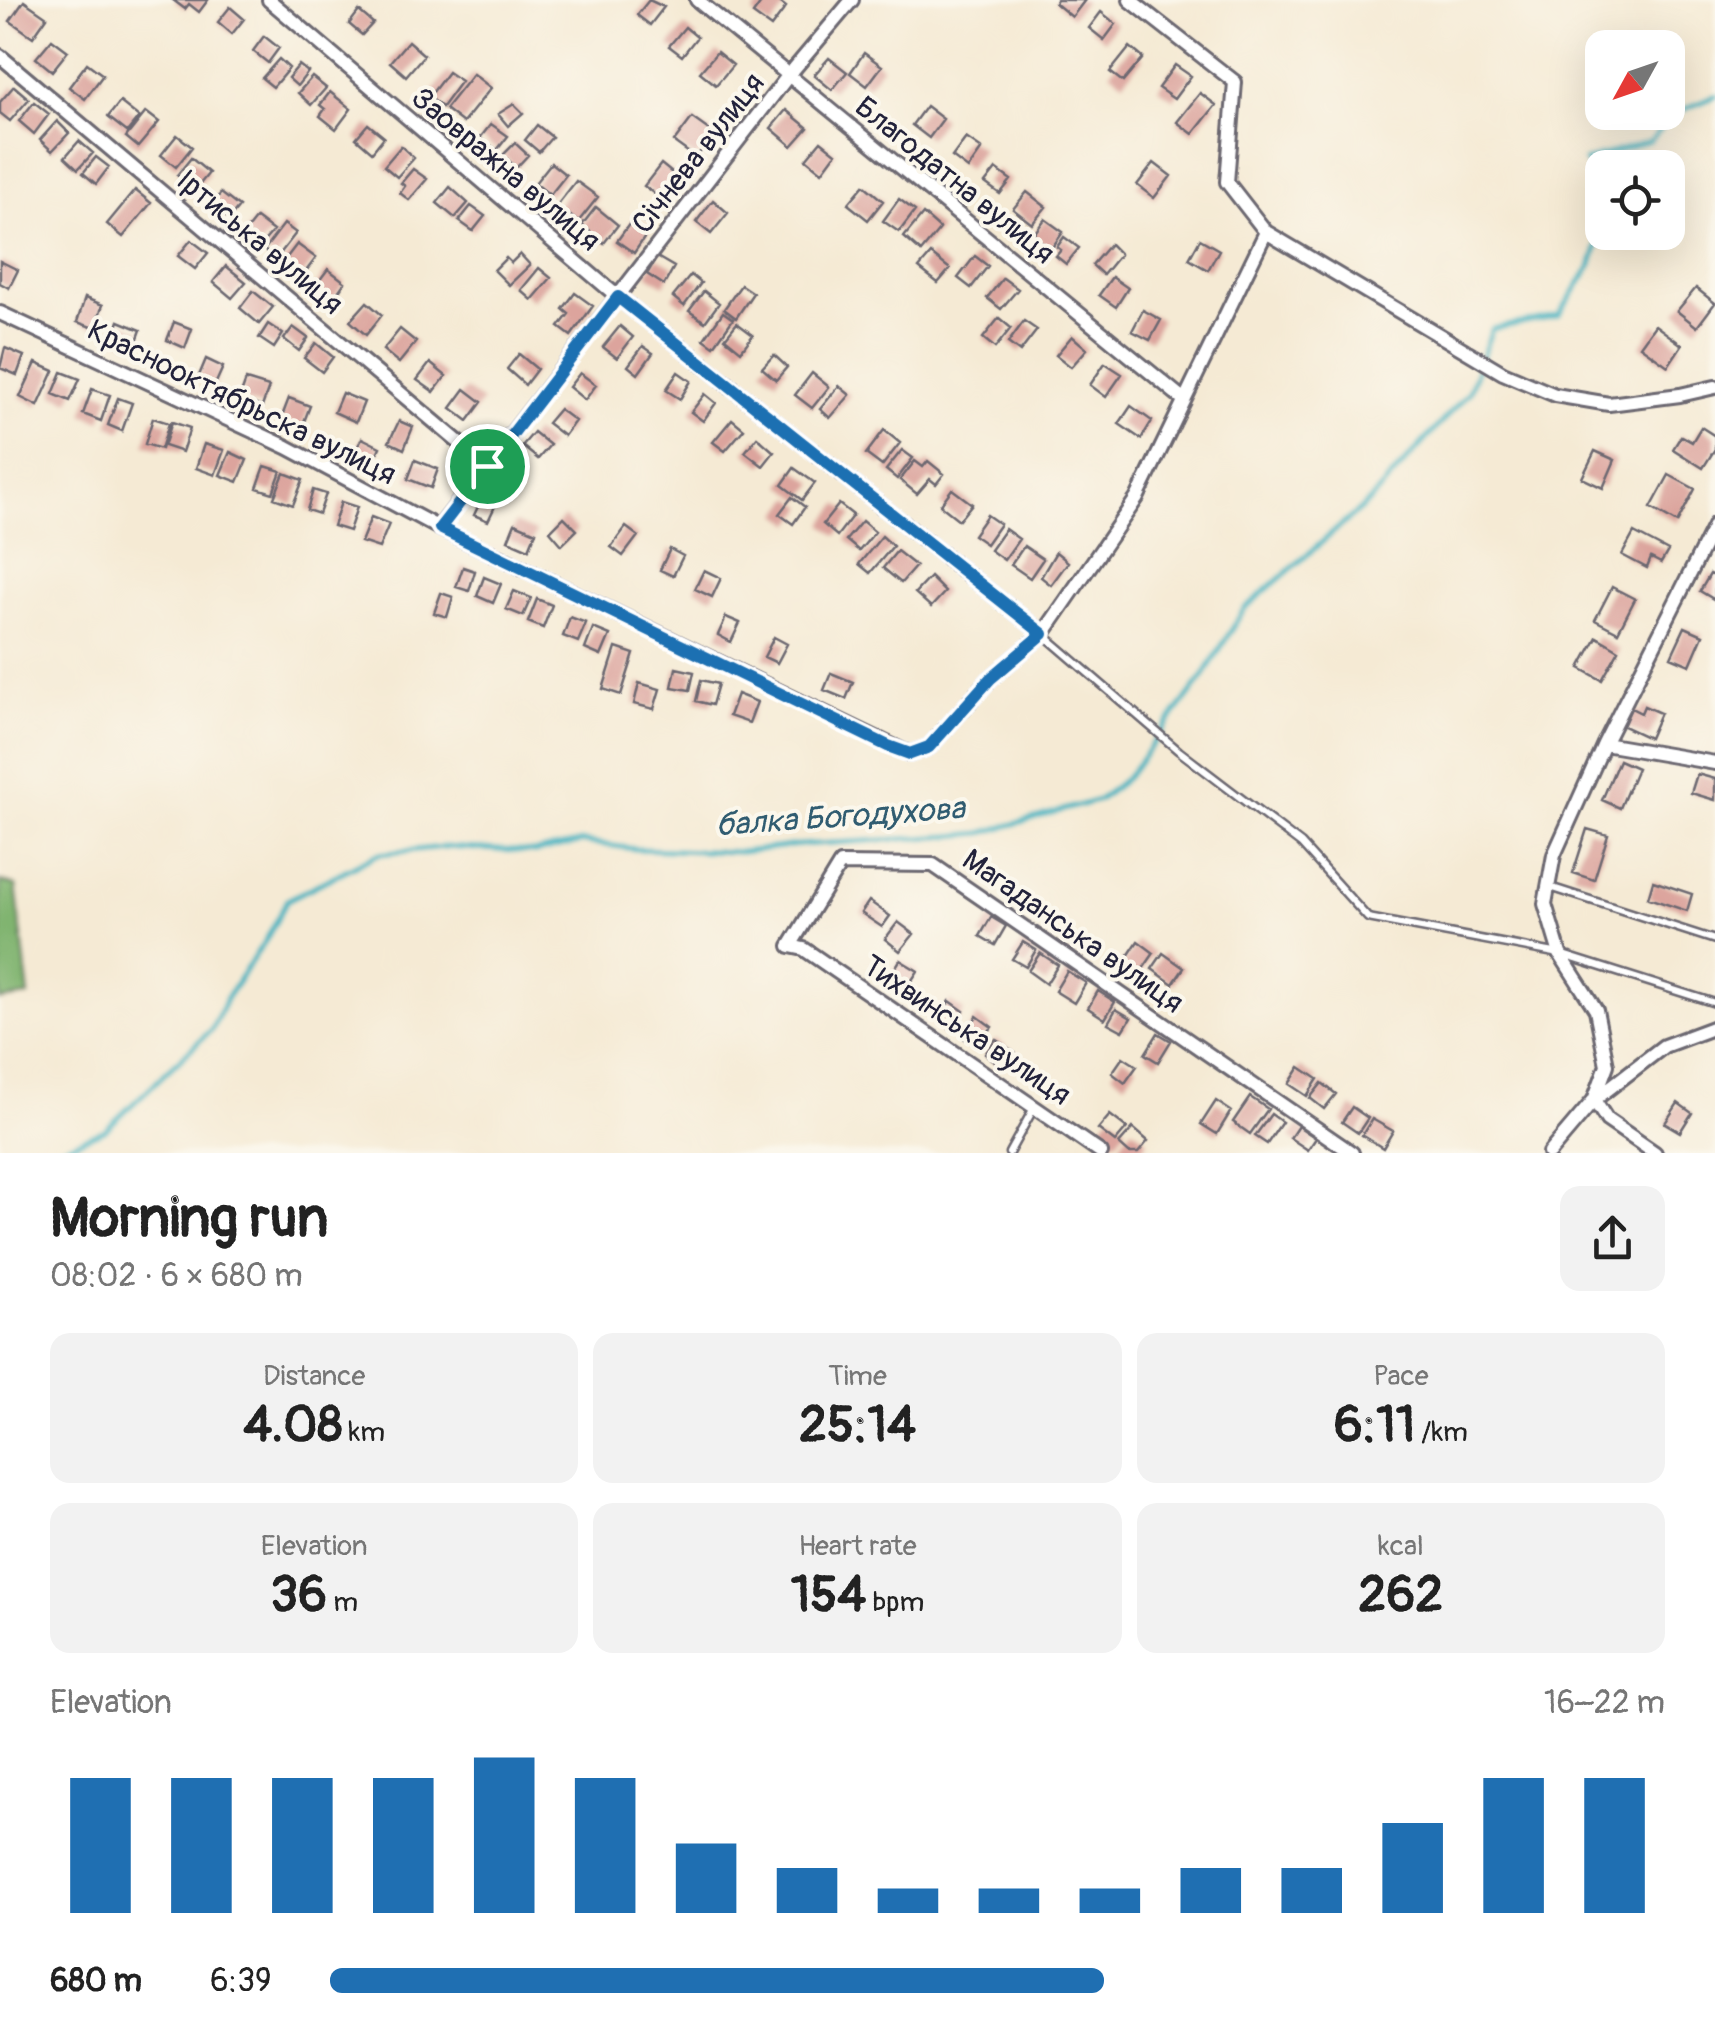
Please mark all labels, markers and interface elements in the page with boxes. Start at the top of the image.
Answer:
north arrow [1585,30,1685,130]
map controls [1585,30,1685,250]
street label: Січнева вулиця [624,66,773,241]
street label: Заовражна вулиця [404,80,608,259]
street label: Благодатна вулиця [847,89,1062,272]
button: locate [1585,150,1685,250]
street label: Іртиська вулиця [169,162,350,323]
street label: Краснооктябрьска вулиця [82,312,402,493]
pin [445,424,530,509]
icon: arrive [460,439,515,494]
water label: балка Богодухова [714,788,968,846]
street label: Магаданська вулиця [955,841,1190,1021]
street label: Тихвинська вулиця [856,947,1078,1114]
text: Morning run [50,1184,328,1253]
button: share [1560,1186,1665,1291]
text: 08:02 · 6 × 680 m [50,1256,303,1296]
text: Distance [263,1359,365,1394]
text: Time [828,1359,887,1394]
text: Pace [1373,1359,1429,1394]
text: 4.08 [243,1394,343,1457]
text: 25:14 [799,1394,916,1457]
text: 6:11 [1334,1394,1415,1457]
text: km [343,1415,385,1450]
text: /km [1415,1415,1468,1450]
text: Elevation [261,1529,368,1564]
text: Heart rate [798,1529,917,1564]
text: kcal [1378,1529,1424,1564]
text: 36 [270,1564,327,1627]
text: 154 [791,1564,866,1627]
text: 262 [1358,1564,1443,1627]
text: m [327,1585,358,1620]
text: bpm [866,1585,924,1620]
text: Elevation [50,1683,172,1723]
text: 16–22 m [1544,1683,1665,1723]
text: 680 m [50,1961,142,2001]
text: 6:39 [210,1961,272,2001]

